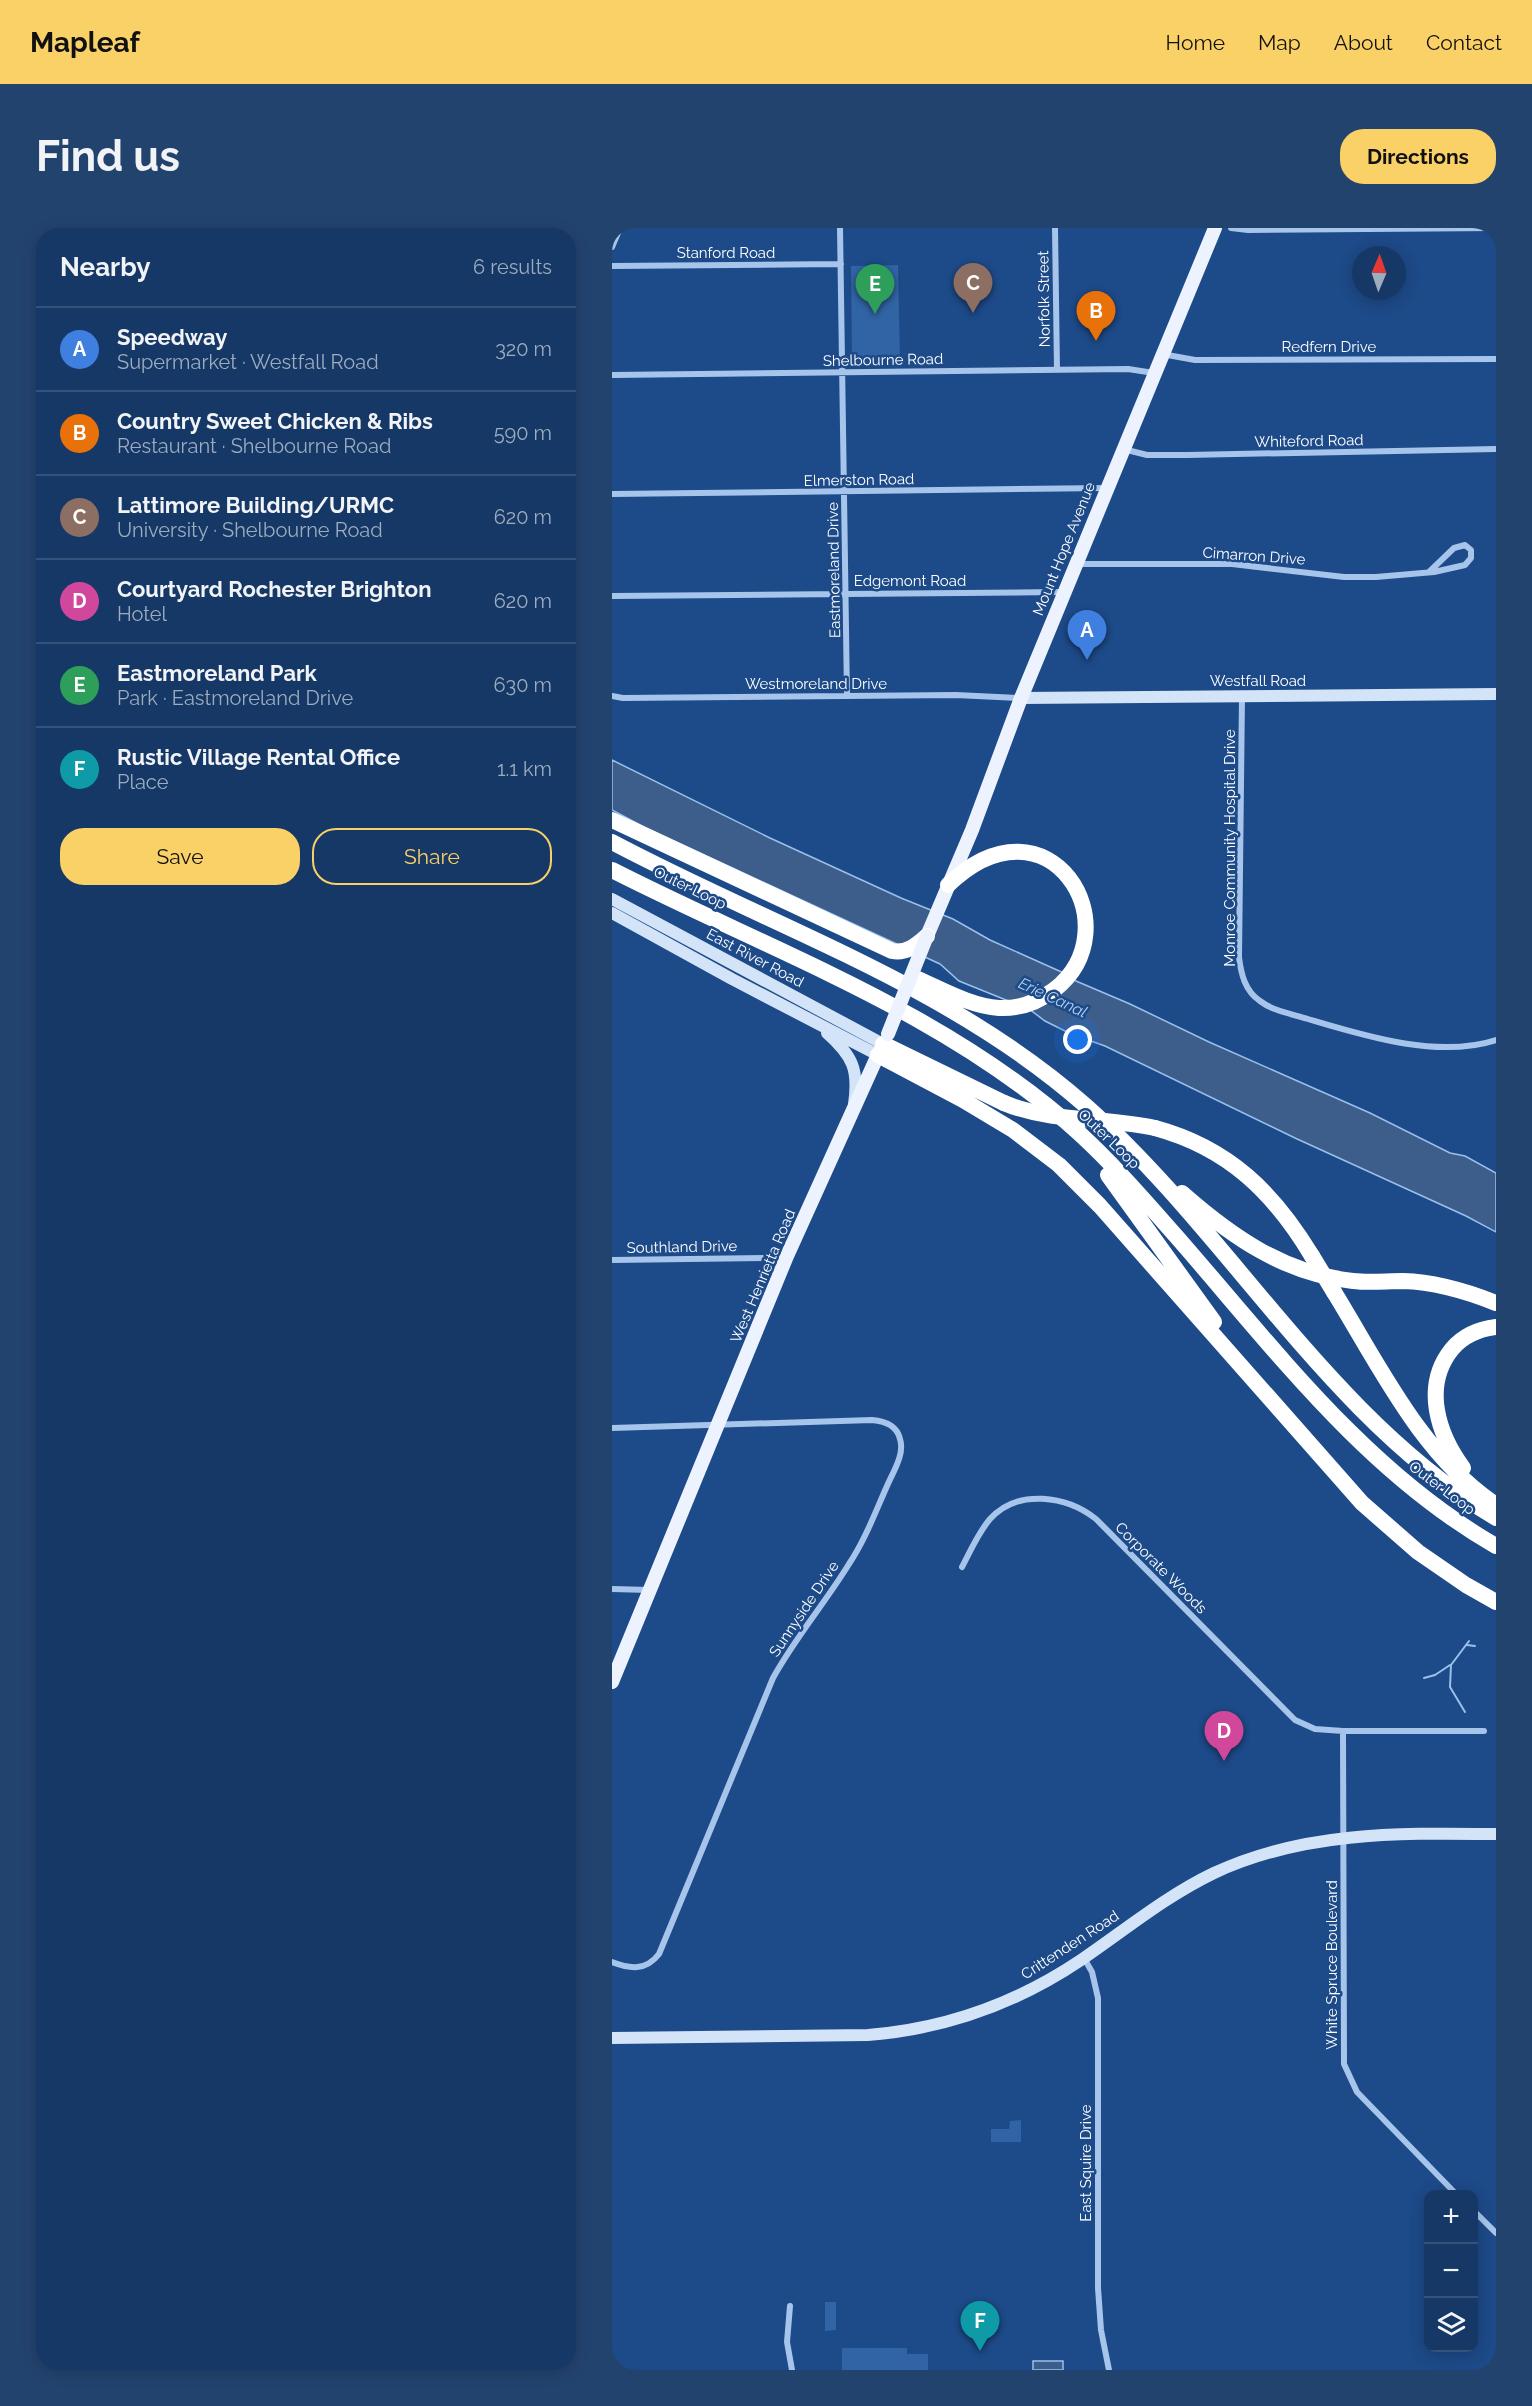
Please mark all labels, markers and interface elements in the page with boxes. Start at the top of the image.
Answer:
text: Mapleaf [30,26,140,59]
text: Home [1166,30,1225,55]
text: Map [1258,30,1301,55]
text: About [1334,30,1393,55]
text: Contact [1426,30,1502,55]
button: Directions [1340,129,1496,184]
text: Find us [36,132,180,181]
street label: Stanford Road [677,244,775,262]
north arrow [1352,246,1406,300]
street label: Norfolk Street [1034,250,1054,348]
text: Nearby [60,252,150,282]
text: 6 results [473,255,552,279]
pin: E [856,264,894,314]
pin: C [954,264,992,313]
pin: B [1076,291,1116,341]
text: Speedway [117,324,227,350]
text: A [73,337,86,361]
text: 320 m [495,337,552,361]
street label: Redfern Drive [1282,338,1377,356]
text: Supermarket · Westfall Road [117,350,379,374]
street label: Shelbourne Road [823,350,943,370]
text: Country Sweet Chicken & Ribs [117,408,433,434]
text: B [73,421,86,445]
text: 590 m [494,421,552,445]
street label: Whiteford Road [1254,431,1364,451]
text: Restaurant · Shelbourne Road [117,434,391,458]
street label: Elmerston Road [804,470,914,490]
street label: Mount Hope Avenue [1029,479,1099,618]
text: Lattimore Building/URMC [117,492,394,518]
street label: Eastmoreland Drive [824,502,844,638]
text: C [73,505,86,529]
text: 620 m [494,505,552,529]
text: University · Shelbourne Road [117,518,383,542]
street label: Cimarron Drive [1202,543,1306,569]
street label: Edgemont Road [854,572,966,590]
text: Courtyard Rochester Brighton [117,576,431,602]
text: D [72,589,87,613]
text: 620 m [494,589,552,613]
text: Hotel [117,602,167,626]
pin: A [1068,610,1106,660]
text: Eastmoreland Park [117,660,317,686]
street label: Westfall Road [1210,672,1306,690]
text: E [73,673,86,697]
text: 630 m [494,673,552,697]
street label: Westmoreland Drive [745,675,887,693]
text: Park · Eastmoreland Drive [117,686,353,710]
street label: Monroe Community Hospital Drive [1221,729,1239,967]
text: Rustic Village Rental Office [117,744,400,770]
text: F [74,757,85,781]
text: 1.1 km [497,757,552,781]
text: Place [117,770,168,794]
button: Save [60,828,300,885]
button: Share [312,828,552,885]
street label: Outer Loop [651,863,729,913]
street label: East River Road [703,925,807,991]
water label: Erie Canal [1015,973,1090,1022]
your location [1063,1025,1092,1054]
street label: Outer Loop [1075,1105,1143,1173]
street label: West Henrietta Road [727,1206,799,1346]
street label: Southland Drive [627,1237,738,1257]
street label: Outer Loop [1405,1457,1479,1519]
street label: Corporate Woods [1111,1518,1211,1618]
street label: Sunnyside Drive [765,1558,843,1660]
pin: D [1204,1712,1244,1761]
street label: White Spruce Boulevard [1323,1880,1341,2050]
street label: Crittenden Road [1018,1907,1122,1983]
street label: East Squire Drive [1077,2104,1095,2222]
map controls [1424,2190,1478,2352]
button: + [1424,2190,1478,2244]
button: − [1424,2244,1478,2298]
button: layers [1424,2298,1478,2352]
pin: F [960,2302,1000,2351]

